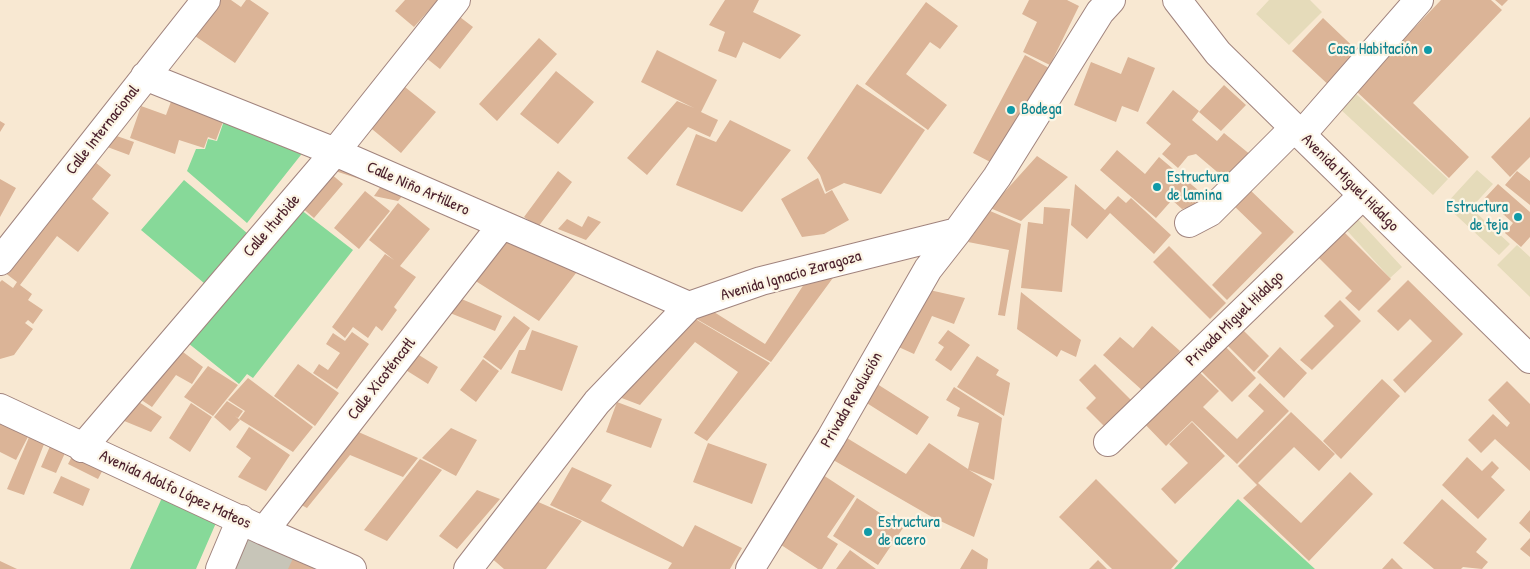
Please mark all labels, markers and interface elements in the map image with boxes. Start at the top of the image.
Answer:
place label: Casa Habitación [1328,40,1418,60]
marker: Casa Habitación [1422,44,1434,56]
street label: Calle Internacional [62,81,144,179]
place label: Bodega [1021,100,1062,120]
marker: Bodega [1005,104,1017,116]
street label: Avenida Miguel Hidalgo [1297,130,1403,236]
street label: Calle Niño Artillero [364,158,472,220]
place label: Estructura de lamina [1167,168,1229,206]
marker: Estructura de lamina [1151,181,1163,193]
street label: Calle Iturbide [240,191,304,261]
place label: Estructura de teja [1446,198,1508,236]
marker: Estructura de teja [1512,211,1524,223]
street label: Avenida Ignacio Zaragoza [718,247,864,305]
street label: Privada Miguel Hidalgo [1182,267,1288,371]
street label: Calle Xicoténcatl [344,334,420,424]
street label: Privada Revolución [817,349,887,451]
street label: Avenida Adolfo López Mateos [96,447,254,533]
place label: Estructura de acero [878,513,940,551]
marker: Estructura de acero [862,526,874,538]

